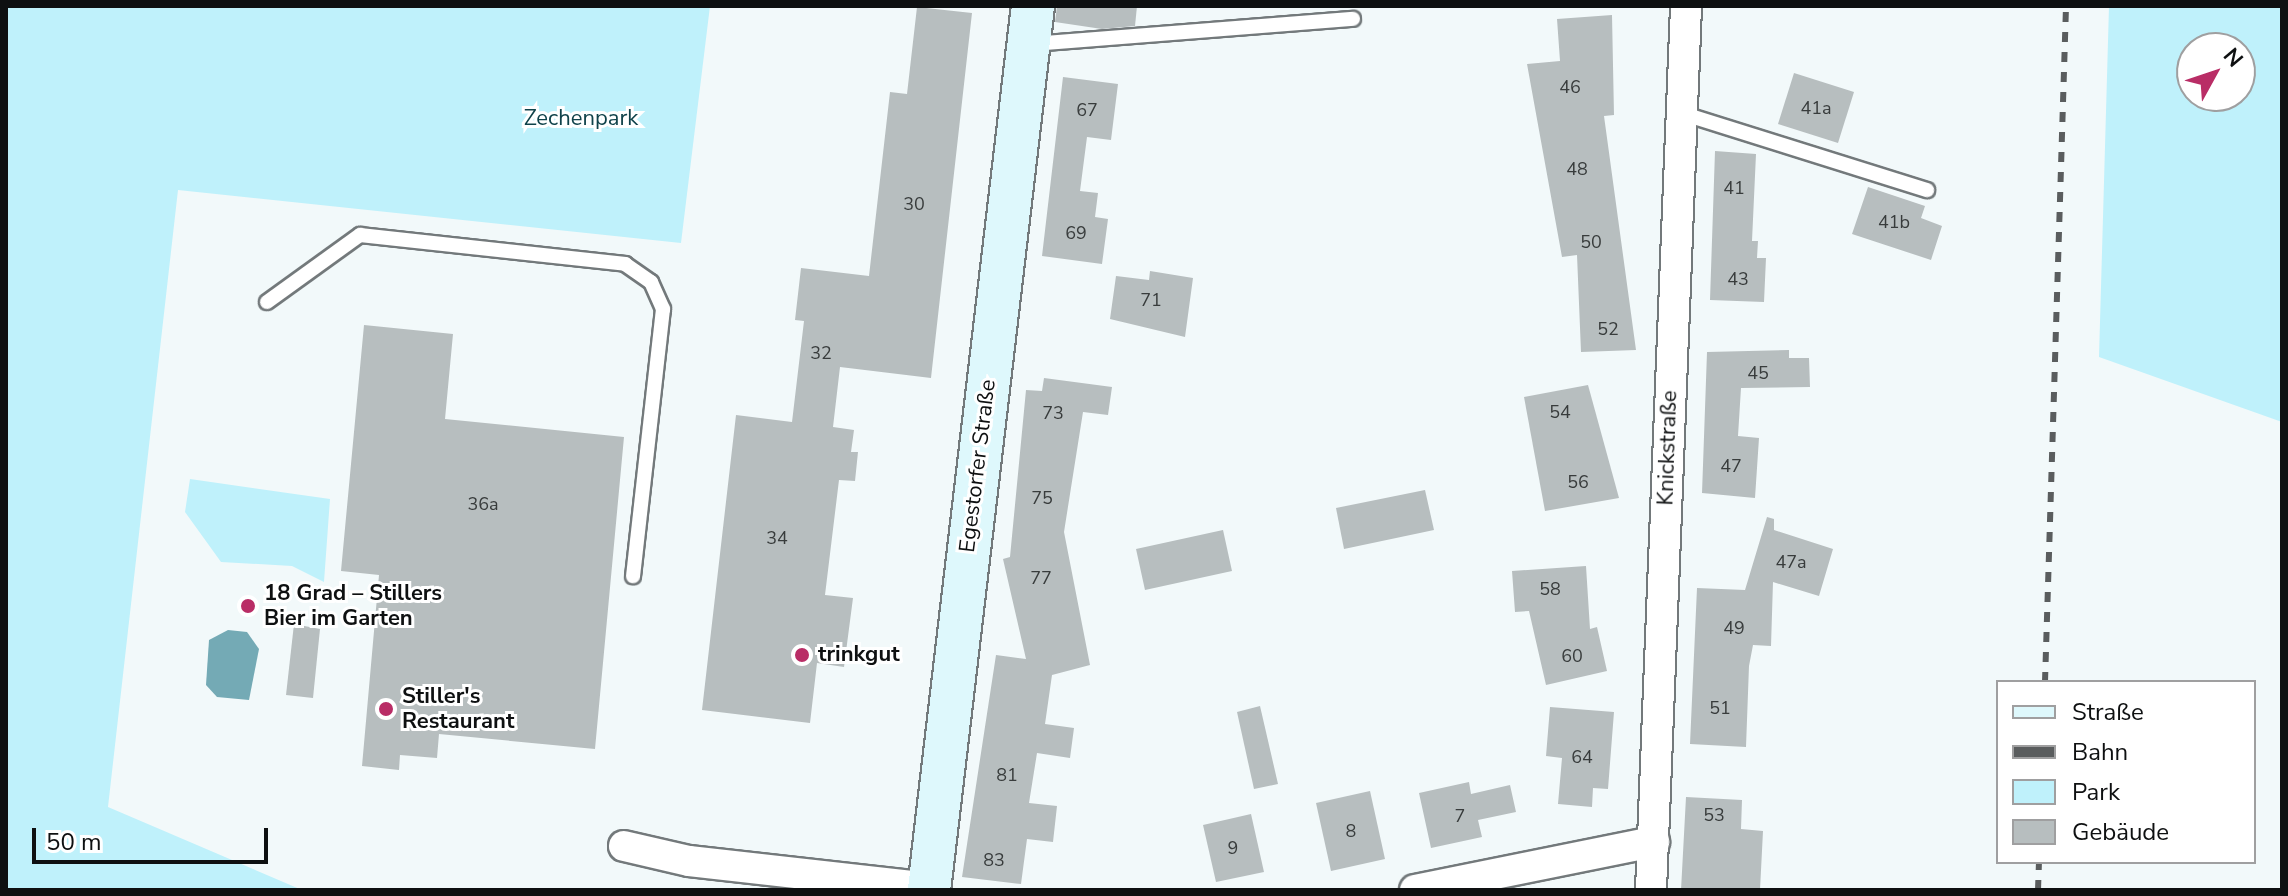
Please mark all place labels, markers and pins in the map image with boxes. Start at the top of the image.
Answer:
place label: 18 Grad – Stillers Bier im Garten [264,580,442,632]
marker: 18 Grad – Stillers Bier im Garten [239,597,257,615]
place label: trinkgut [818,642,900,668]
marker: trinkgut [793,646,811,664]
place label: Stiller's Restaurant [402,683,514,734]
marker: Stiller's Restaurant [377,700,395,718]

